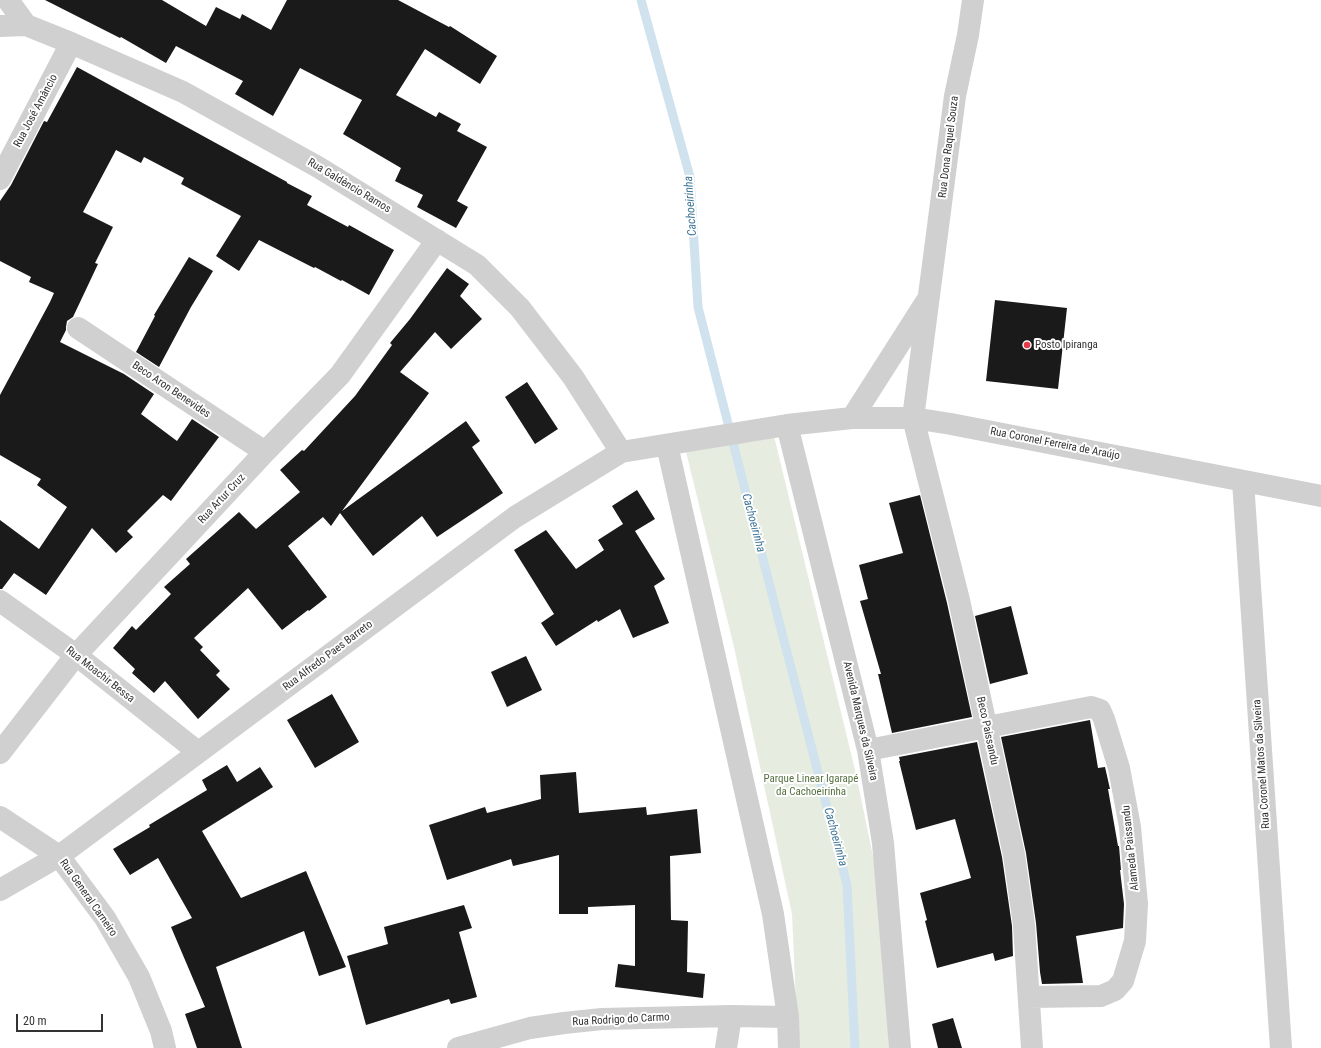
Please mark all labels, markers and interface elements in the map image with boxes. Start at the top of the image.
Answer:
street label: Rua José Amâncio [11,72,61,150]
street label: Rua Dona Raquel Souza [936,95,962,199]
street label: Rua Galdêncio Ramos [305,156,393,216]
water label: Cachoeirinha [682,175,700,237]
place label: Posto Ipiranga [1035,338,1098,352]
marker: Posto Ipiranga [1022,340,1032,350]
street label: Beco Aron Benevides [129,359,213,421]
street label: Rua Coronel Ferreira de Araújo [989,425,1121,463]
street label: Rua Artur Cruz [196,471,248,527]
water label: Cachoeirinha [738,492,768,554]
street label: Rua Alfredo Paes Barreto [281,618,375,694]
street label: Rua Moachir Bessa [63,644,137,706]
street label: Avenida Marques da Silveira [840,660,880,782]
street label: Beco Paissandu [973,696,1001,766]
street label: Rua Coronel Matos da Silveira [1251,699,1273,829]
park label: Parque Linear Igarapé da Cachoeirinha [764,772,858,798]
street label: Alameda Paissandu [1120,805,1142,891]
water label: Cachoeirinha [820,806,850,868]
street label: Rua General Carneiro [56,857,120,939]
scale bar [18,1006,105,1032]
street label: Rua Rodrigo do Carmo [572,1011,670,1029]
text: 20 m [23,1014,47,1028]

